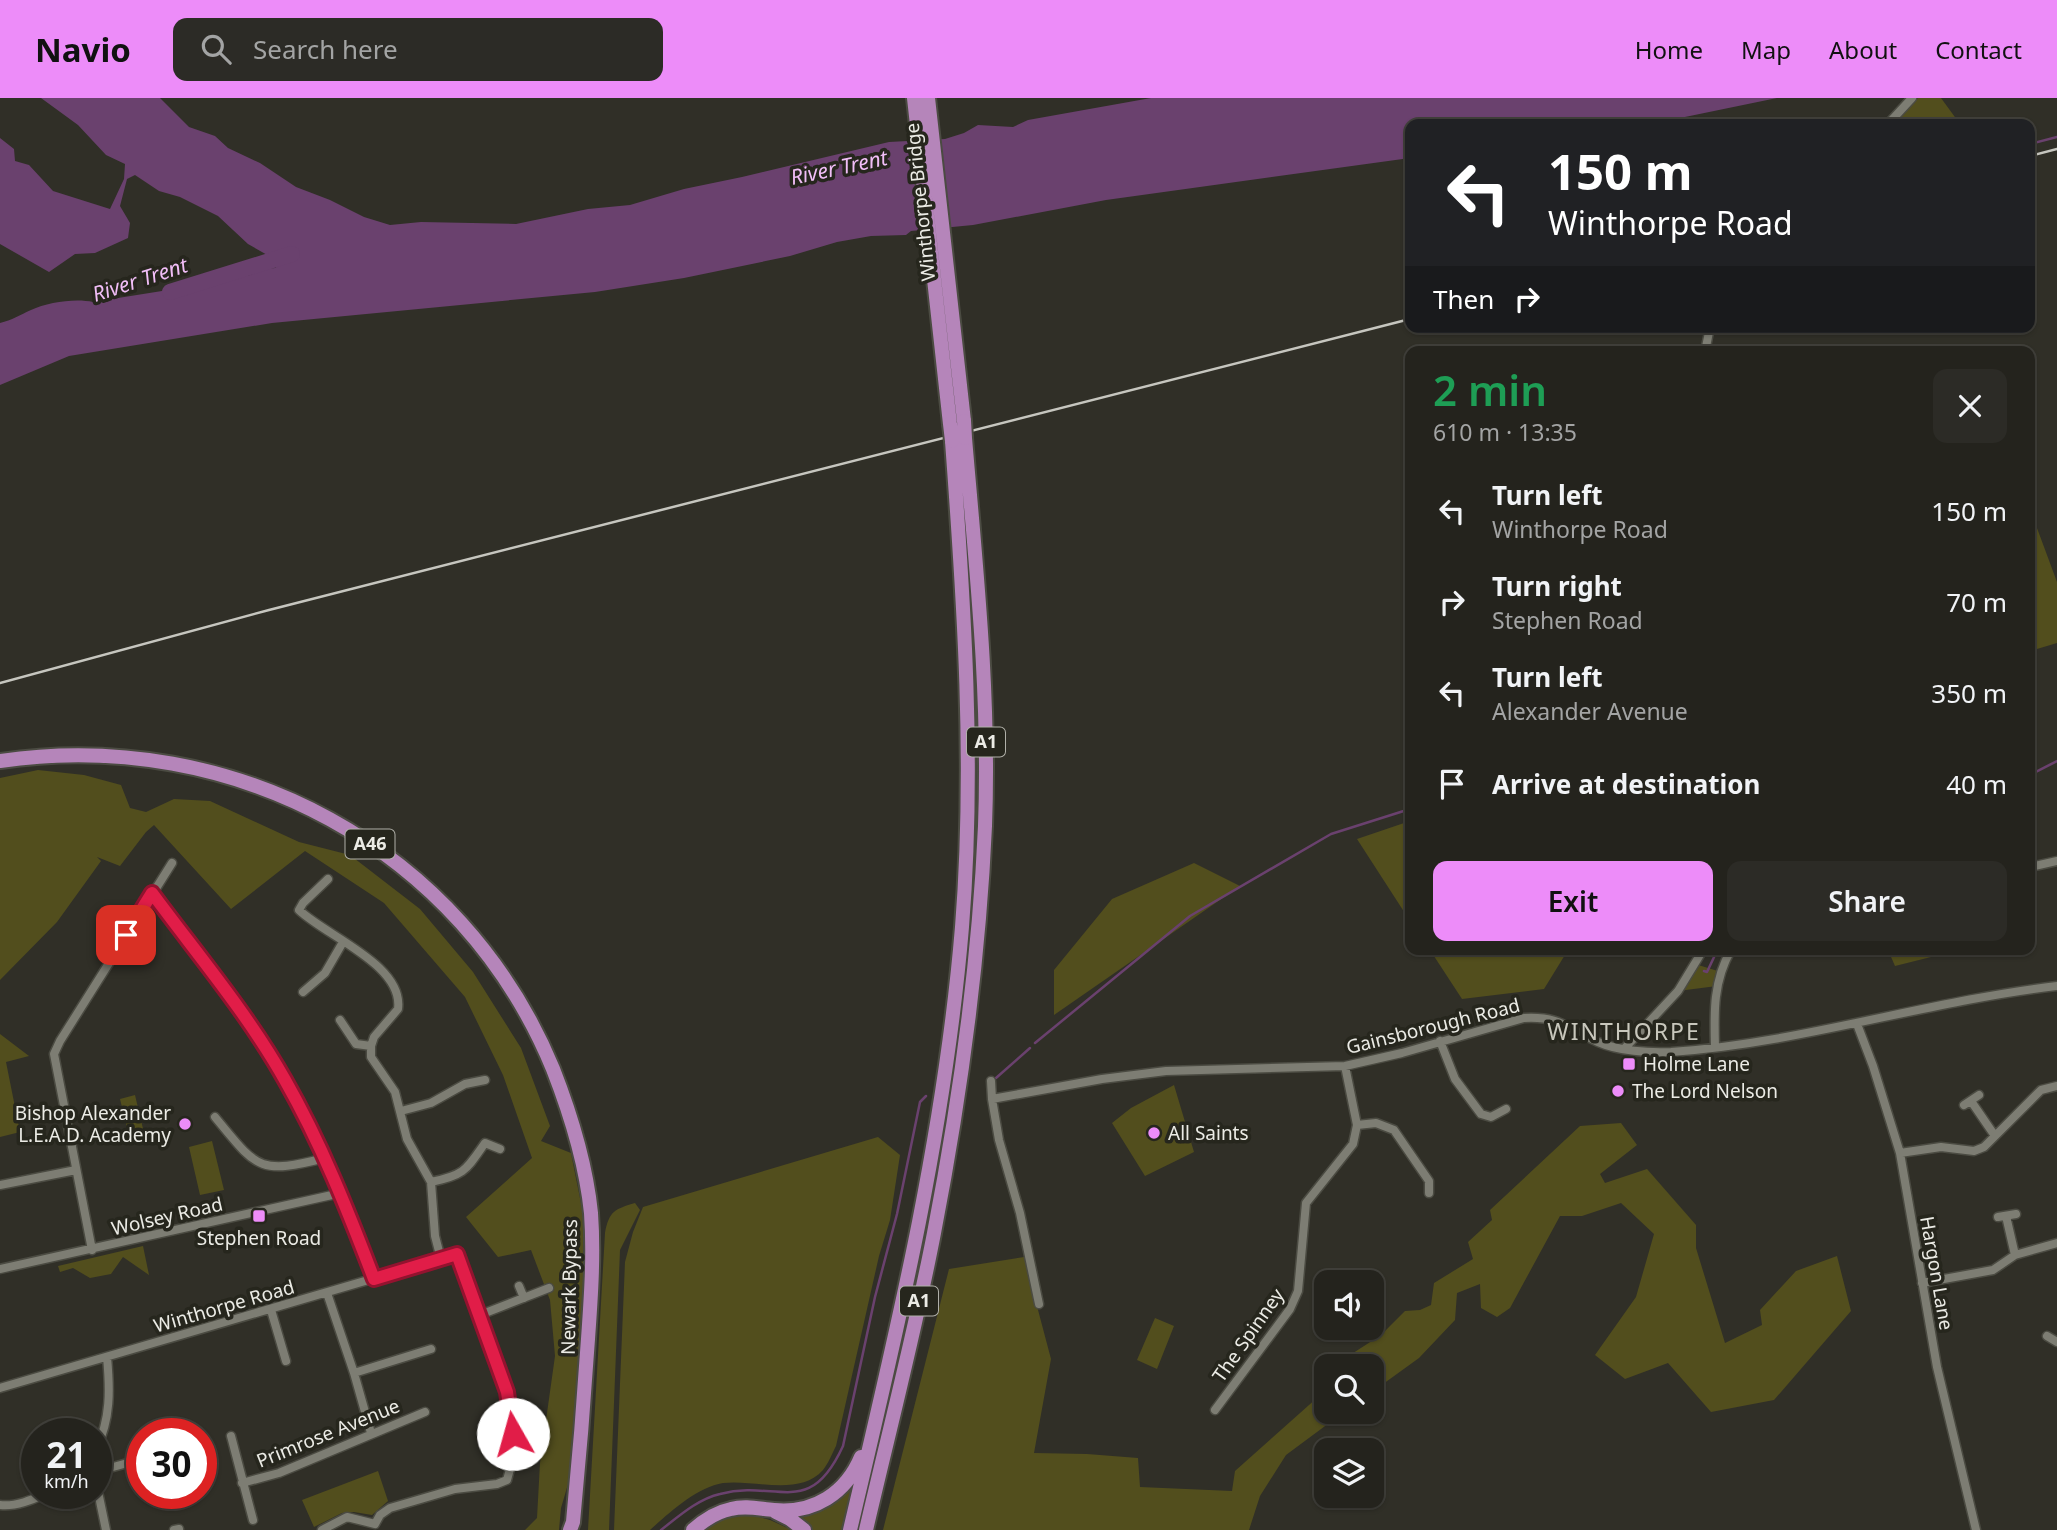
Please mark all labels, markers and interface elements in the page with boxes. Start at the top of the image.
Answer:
search box [173,18,663,81]
text: Navio [35,27,131,72]
icon: search [197,30,235,68]
text: Search here [253,31,398,67]
text: Home [1635,33,1703,66]
text: Map [1741,33,1791,66]
text: About [1829,33,1897,66]
text: Contact [1935,33,2022,66]
street label: Winthorpe Bridge [899,122,941,282]
text: 150 m [1548,138,1693,204]
water label: River Trent [788,143,891,191]
icon: left [1433,147,1524,238]
text: Winthorpe Road [1548,201,1793,244]
water label: River Trent [88,250,192,308]
icon: right [1508,280,1546,318]
text: Then [1433,281,1494,317]
text: 2 min [1433,361,1547,418]
button: close [1933,369,2007,443]
text: 610 m · 13:35 [1433,416,1577,448]
text: Turn left [1492,477,1603,513]
icon: left [1433,492,1471,530]
text: 150 m [1931,493,2007,529]
text: Winthorpe Road [1492,513,1668,545]
text: Turn right [1492,568,1622,604]
icon: right [1433,583,1471,621]
text: 70 m [1946,584,2007,620]
text: Stephen Road [1492,604,1643,636]
text: Turn left [1492,659,1603,695]
icon: left [1433,674,1471,712]
text: 350 m [1931,675,2007,711]
text: Alexander Avenue [1492,695,1688,727]
road number: A1 [967,728,1005,756]
icon: arrive [1433,765,1471,803]
text: Arrive at destination [1492,766,1761,802]
text: 40 m [1946,766,2007,802]
road number: A46 [346,830,394,858]
button: Exit [1433,861,1713,941]
button: Share [1727,861,2007,941]
pin [96,905,156,965]
icon: arrive [107,916,145,954]
street label: Gainsborough Road [1343,992,1523,1060]
district label: WINTHORPE [1547,1015,1701,1047]
place label: Holme Lane [1643,1051,1750,1077]
marker: Holme Lane [1621,1056,1637,1072]
place label: The Lord Nelson [1632,1078,1778,1104]
marker: The Lord Nelson [1610,1083,1626,1099]
place label: Bishop Alexander L.E.A.D. Academy [15,1100,171,1148]
marker: Bishop Alexander L.E.A.D. Academy [177,1116,193,1132]
place label: All Saints [1168,1120,1249,1146]
marker: All Saints [1146,1125,1162,1141]
street label: Wolsey Road [109,1191,225,1241]
marker: Stephen Road [251,1208,267,1224]
street label: Hargon Lane [1914,1214,1960,1332]
street label: Newark Bypass [555,1219,583,1355]
place label: Stephen Road [197,1225,321,1251]
map controls [1314,1270,1384,1508]
button: sound [1314,1270,1384,1340]
street label: Winthorpe Road [151,1273,297,1339]
street label: The Spinney [1206,1283,1290,1387]
road number: A1 [900,1286,938,1316]
button: search [1314,1354,1384,1424]
street label: Primrose Avenue [252,1392,404,1474]
position arrow [476,1397,550,1471]
speed limit sign: 30 [126,1418,217,1509]
text: 21 [46,1431,87,1478]
button: layers [1314,1438,1384,1508]
text: km/h [44,1469,89,1493]

